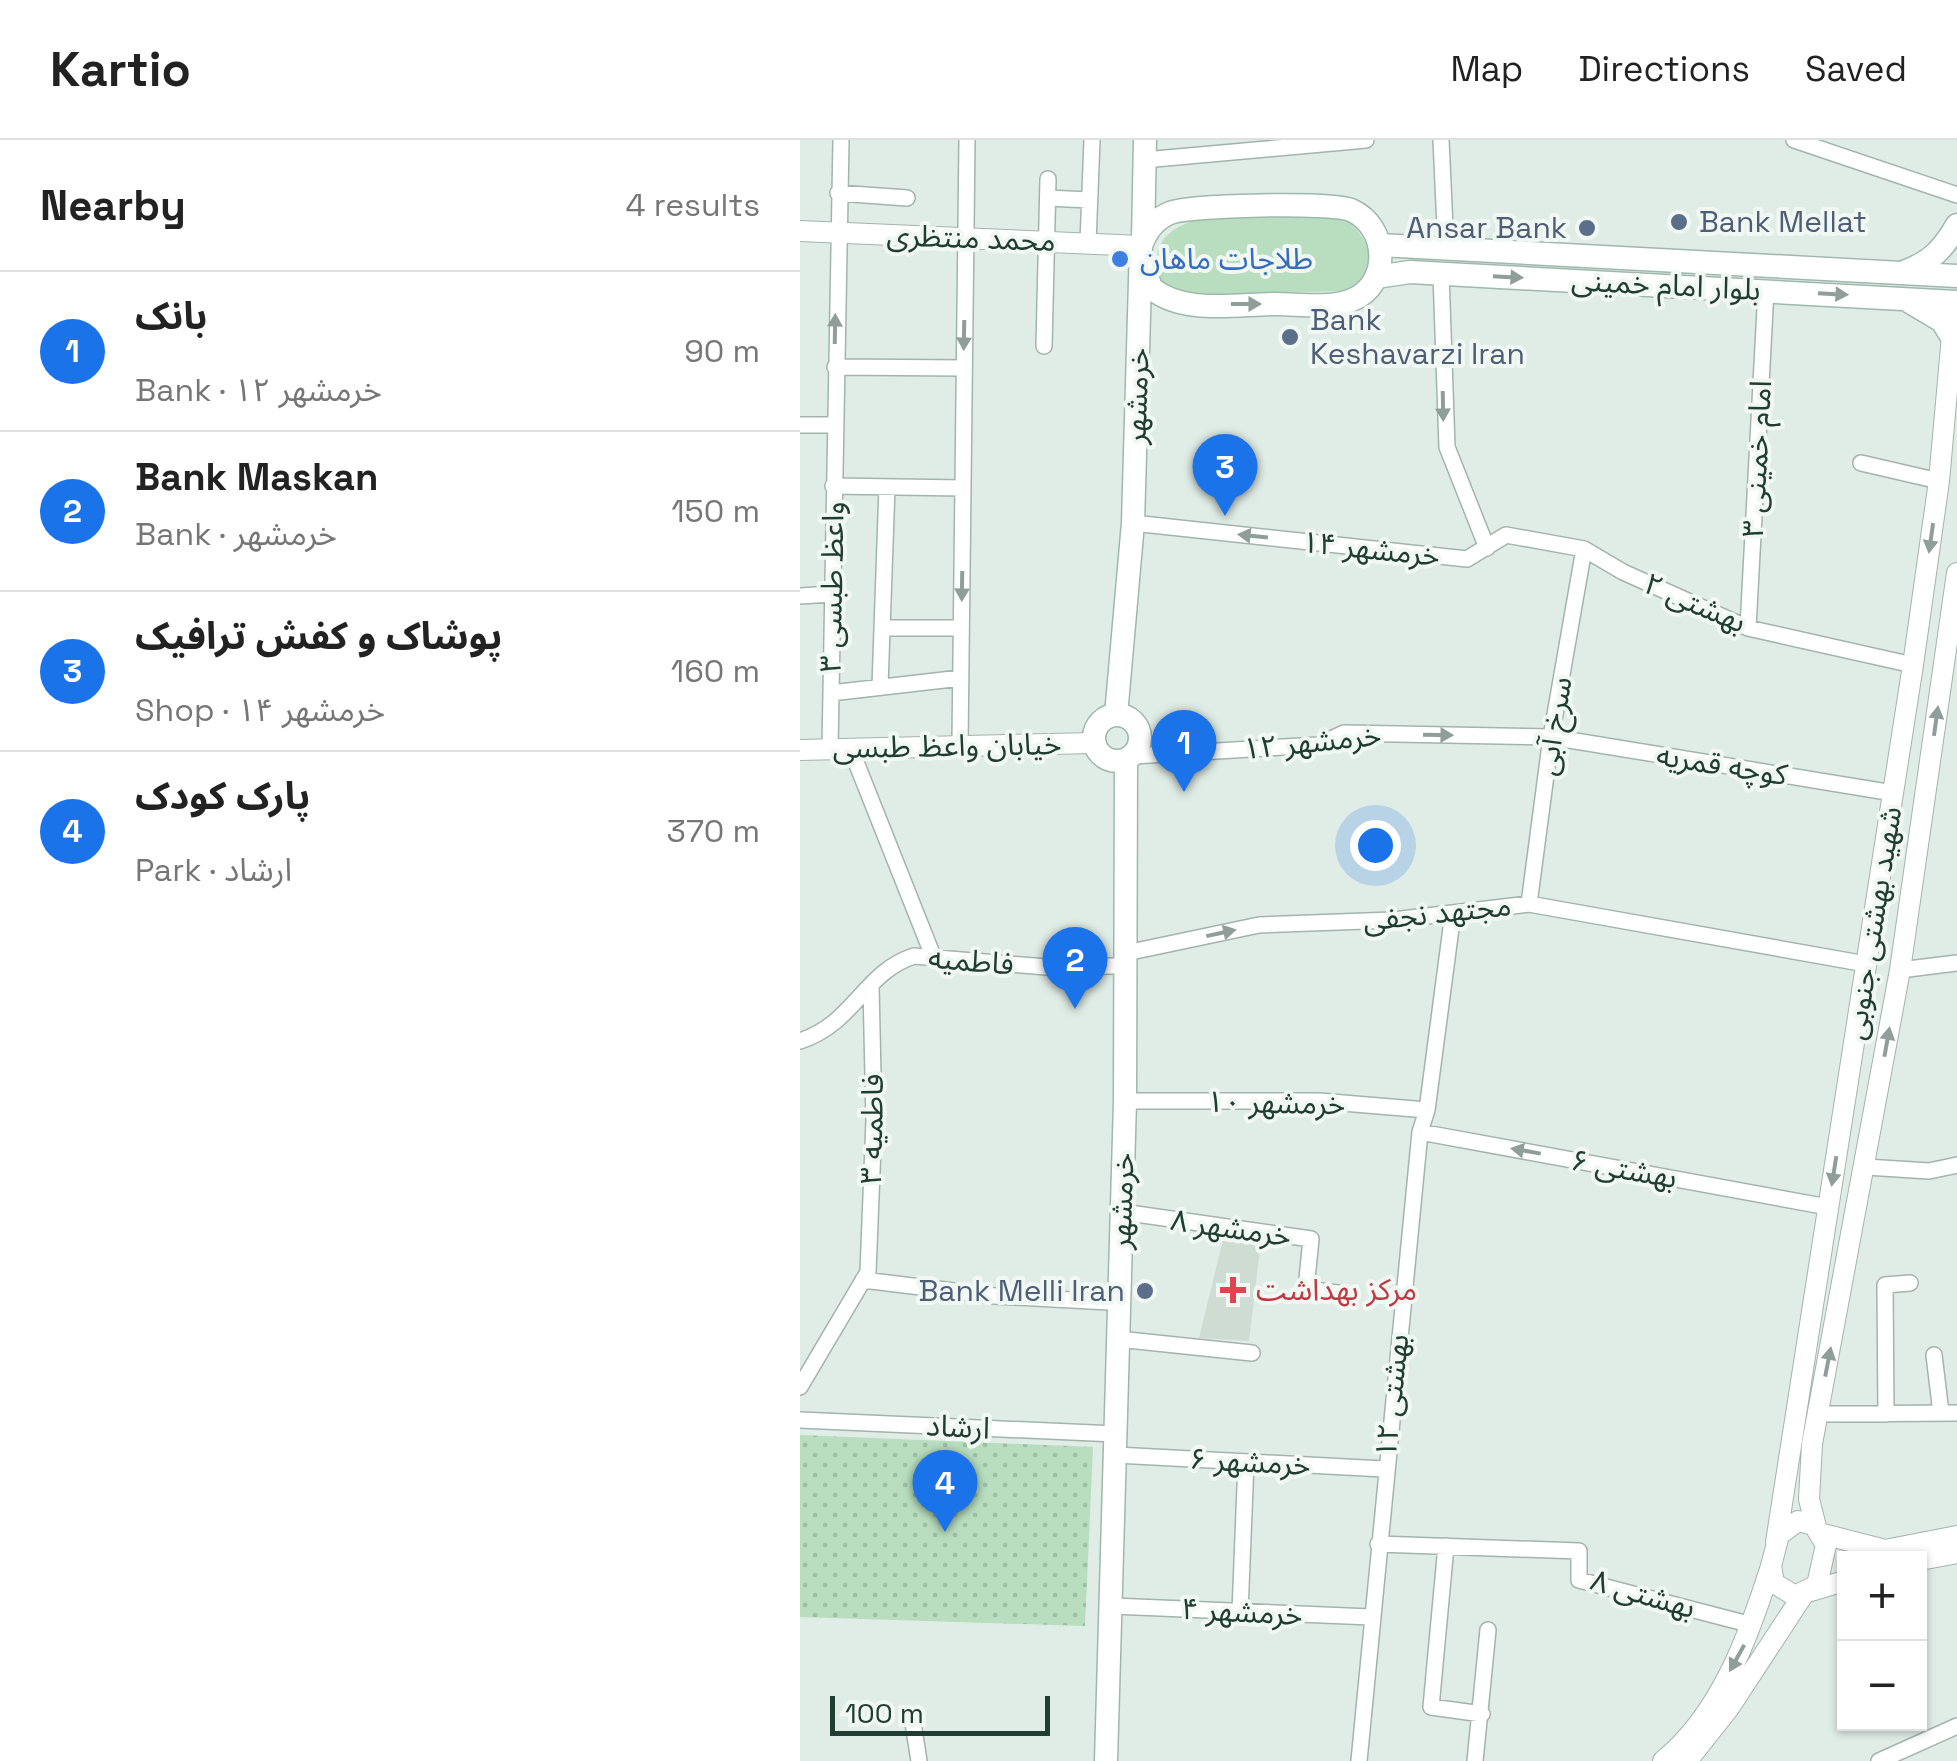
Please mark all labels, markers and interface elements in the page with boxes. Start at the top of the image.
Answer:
text: Kartio [50,39,191,100]
text: Map [1450,47,1523,91]
text: Directions [1578,47,1750,91]
text: Saved [1805,47,1907,91]
text: Nearby [40,179,186,232]
text: 4 results [625,185,760,225]
place label: Bank Mellat [1699,202,1867,241]
place label: Ansar Bank [1406,208,1567,247]
marker: Bank Mellat [1668,211,1690,233]
street label: محمد منتظری [886,215,1056,260]
marker: Ansar Bank [1576,217,1598,239]
place label: طلاجات ماهان [1140,239,1313,278]
marker: طلاجات ماهان [1109,248,1131,270]
street label: بلوار امام خمینی [1570,260,1762,312]
one-way arrow [1493,269,1525,285]
one-way arrow [1817,286,1849,302]
text: بانک [135,292,207,340]
one-way arrow [1231,296,1263,312]
place label: Bank Keshavarzi Iran [1310,300,1525,373]
one-way arrow [828,312,844,344]
one-way arrow [956,320,972,352]
marker: Bank Keshavarzi Iran [1279,326,1301,348]
text: 1 [65,331,80,371]
text: 90 m [684,331,760,371]
street label: خرمشهر [1115,347,1158,446]
text: Bank · خرمشهر ۱۲ [135,370,382,410]
street label: امام خمینی ۳ [1733,379,1783,539]
one-way arrow [1435,391,1451,423]
pin: 3 [1192,434,1258,516]
text: Bank Maskan [135,453,378,501]
text: 2 [63,491,82,531]
text: 150 m [671,491,760,531]
street label: واعظ طبسی ۳ [811,501,852,673]
text: Bank · خرمشهر [135,514,337,554]
street label: خرمشهر ۱۴ [1300,522,1442,575]
one-way arrow [1923,523,1939,555]
one-way arrow [1237,528,1268,544]
street label: بهشتی ۲ [1638,564,1752,641]
one-way arrow [954,570,970,602]
text: پوشاک و کفش ترافیک [135,612,502,660]
text: 3 [63,651,82,691]
text: 160 m [671,651,760,691]
street label: سرخ آبی [1526,674,1584,779]
text: Shop · خرمشهر ۱۴ [135,690,385,730]
one-way arrow [1929,705,1945,736]
pin: 1 [1152,710,1216,792]
street label: خرمشهر ۱۲ [1241,715,1383,768]
street label: خیابان واعظ طبسی [832,724,1062,767]
one-way arrow [1422,727,1454,743]
street label: کوچه قمریه [1654,735,1791,794]
text: پارک کودک [135,772,310,820]
street label: شهید بهشتی جنوبی [1835,804,1910,1042]
text: 4 [62,811,83,851]
text: 370 m [667,811,760,851]
your location [1350,820,1401,871]
text: Park · ارشاد [135,850,292,890]
street label: مجتهد نجفی [1361,885,1513,940]
one-way arrow [1206,925,1237,941]
pin: 2 [1042,926,1108,1009]
street label: فاطمیه [927,937,1015,984]
one-way arrow [1880,1026,1895,1057]
street label: فاطمیه ۳ [851,1073,892,1185]
street label: خرمشهر ۱۰ [1206,1082,1346,1123]
street label: بهشتی ۶ [1568,1140,1680,1197]
one-way arrow [1510,1143,1541,1158]
street label: خرمشهر [1100,1152,1143,1251]
one-way arrow [1826,1156,1841,1187]
street label: خرمشهر ۸ [1168,1200,1294,1255]
place label: مرکز بهداشت [1256,1270,1417,1309]
place label: Bank Melli Iran [918,1271,1125,1310]
marker: مرکز بهداشت [1220,1277,1246,1303]
marker: Bank Melli Iran [1134,1280,1156,1302]
street label: بهشتی ۱۲ [1366,1332,1417,1460]
one-way arrow [1820,1346,1836,1377]
street label: ارشاد [925,1405,991,1448]
street label: خرمشهر ۶ [1188,1439,1312,1484]
pin: 4 [912,1450,978,1532]
map controls [1837,1551,1927,1731]
button: + [1837,1551,1927,1641]
street label: بهشتی ۸ [1586,1560,1700,1627]
street label: خرمشهر ۴ [1180,1589,1304,1634]
button: − [1837,1641,1927,1731]
one-way arrow [1728,1643,1745,1672]
scale bar [830,1691,1050,1736]
text: 100 m [845,1695,924,1731]

